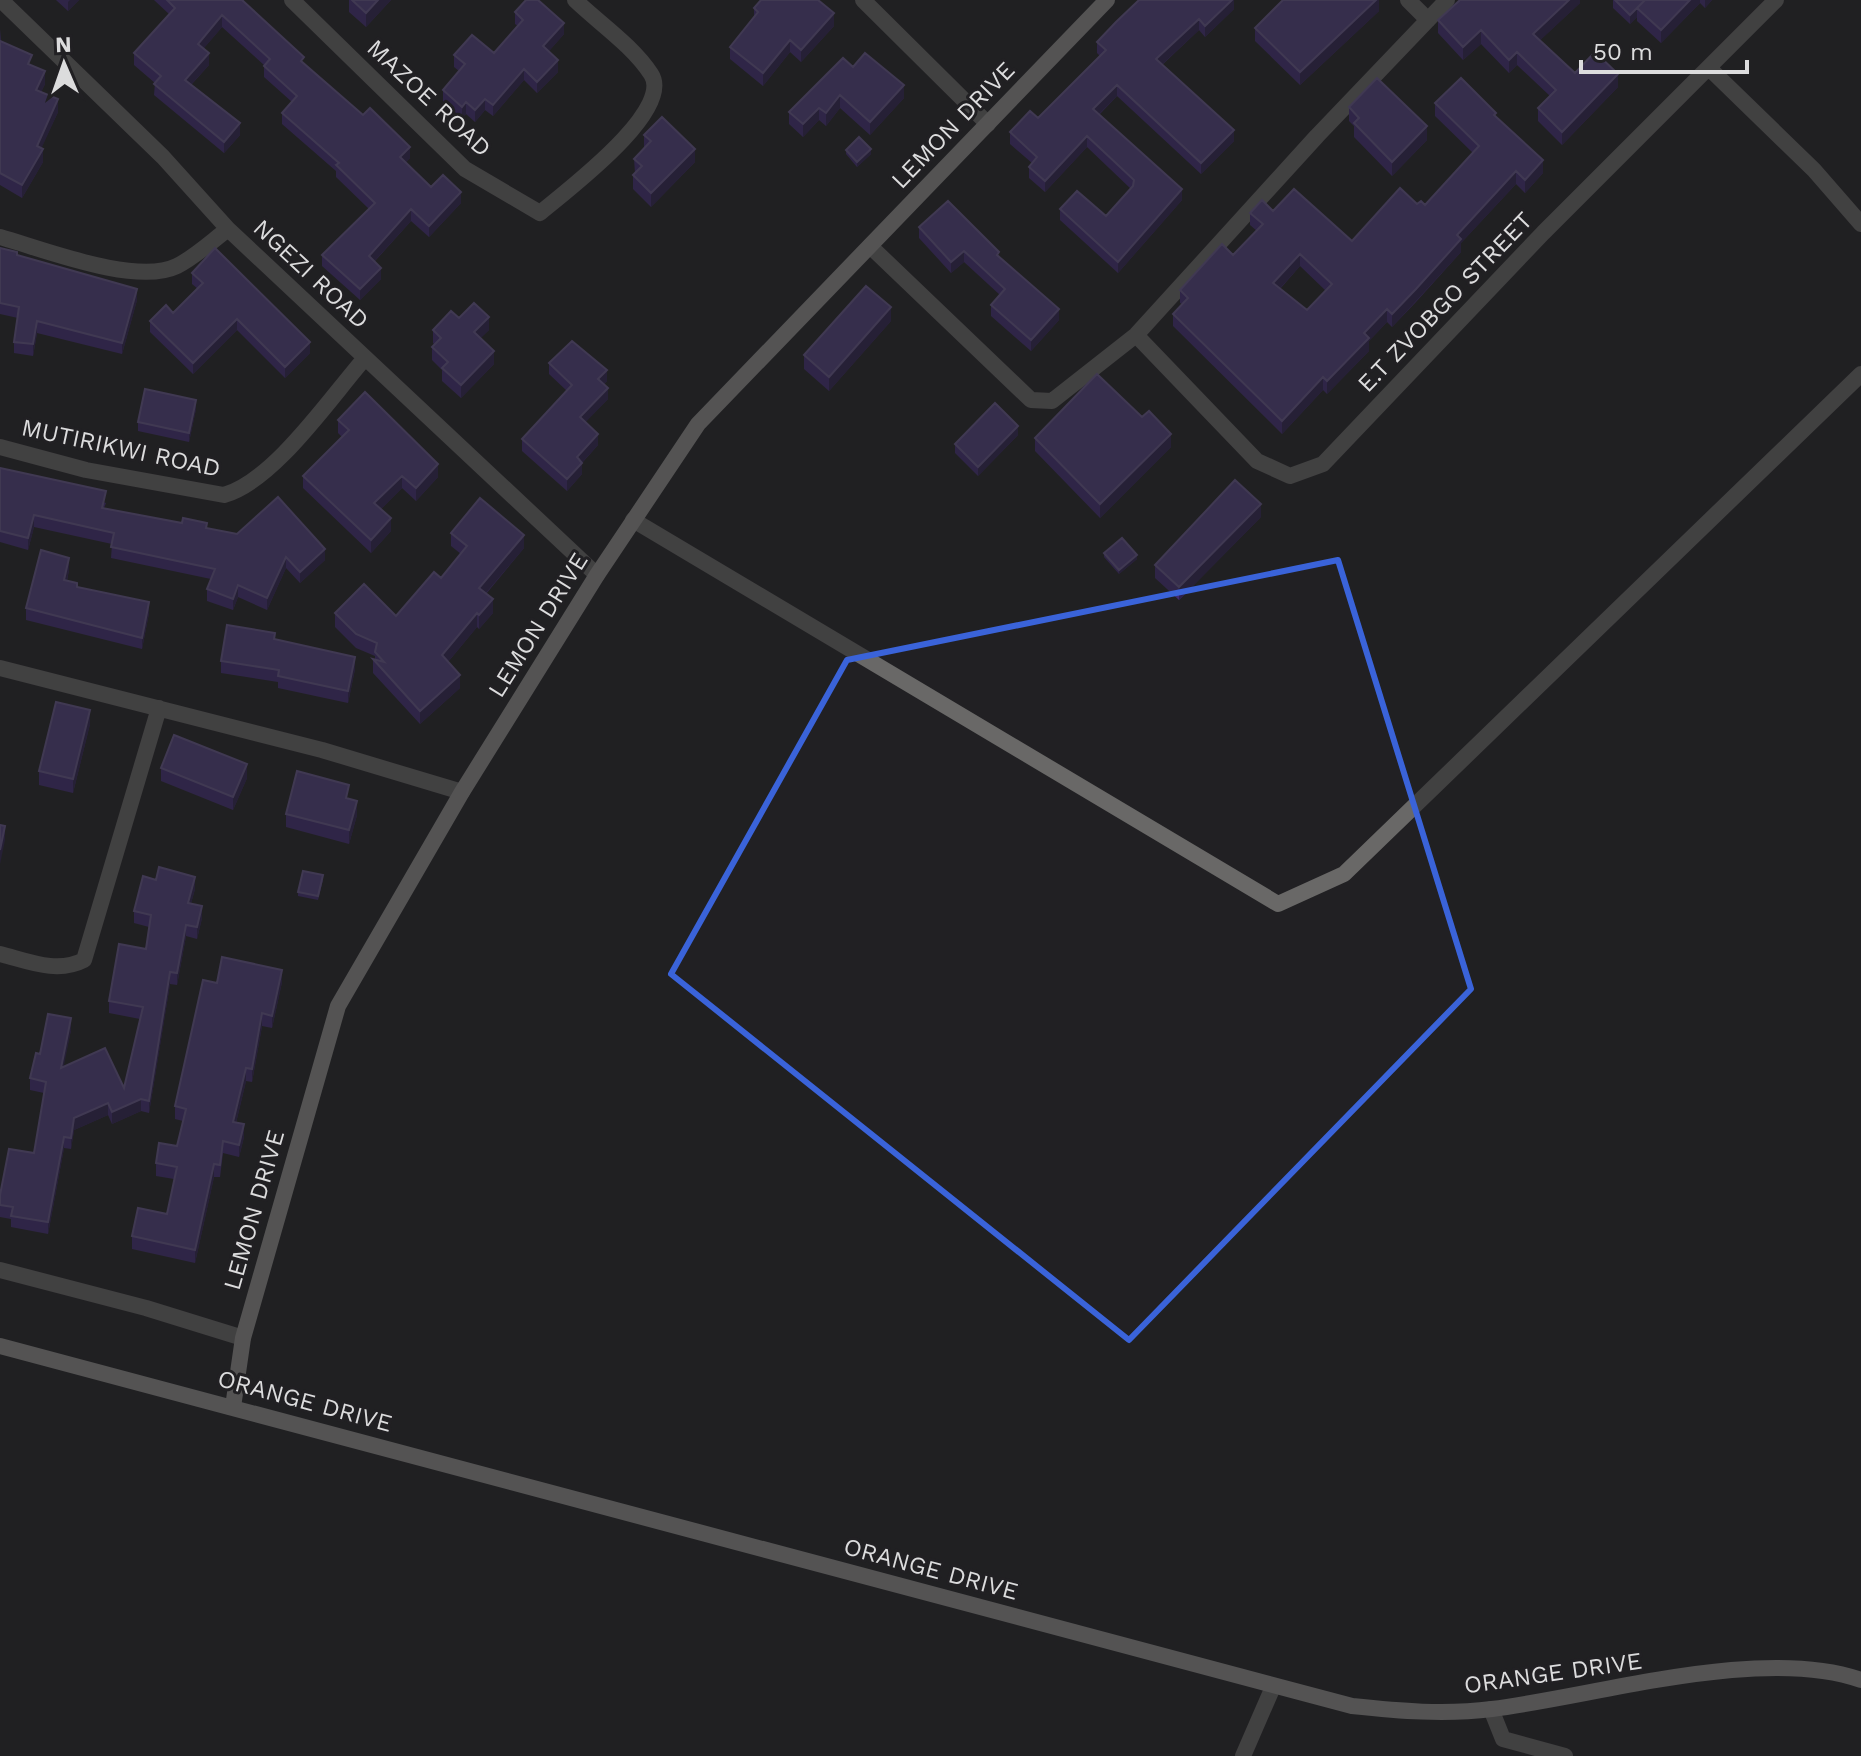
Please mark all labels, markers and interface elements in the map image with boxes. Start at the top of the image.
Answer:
north arrow [24,24,104,104]
scale bar [1581,24,1747,74]
text: N [55,32,72,57]
street label: MAZOE ROAD [361,34,497,162]
text: 50 m [1593,38,1653,66]
street label: LEMON DRIVE [886,56,1020,194]
street label: E.T ZVOBGO STREET [1352,206,1538,398]
street label: NGEZI ROAD [248,214,374,334]
street label: MUTIRIKWI ROAD [19,413,223,483]
street label: LEMON DRIVE [482,548,594,702]
street label: LEMON DRIVE [218,1127,290,1293]
street label: ORANGE DRIVE [215,1364,395,1438]
street label: ORANGE DRIVE [841,1532,1021,1606]
street label: ORANGE DRIVE [1462,1647,1644,1699]

